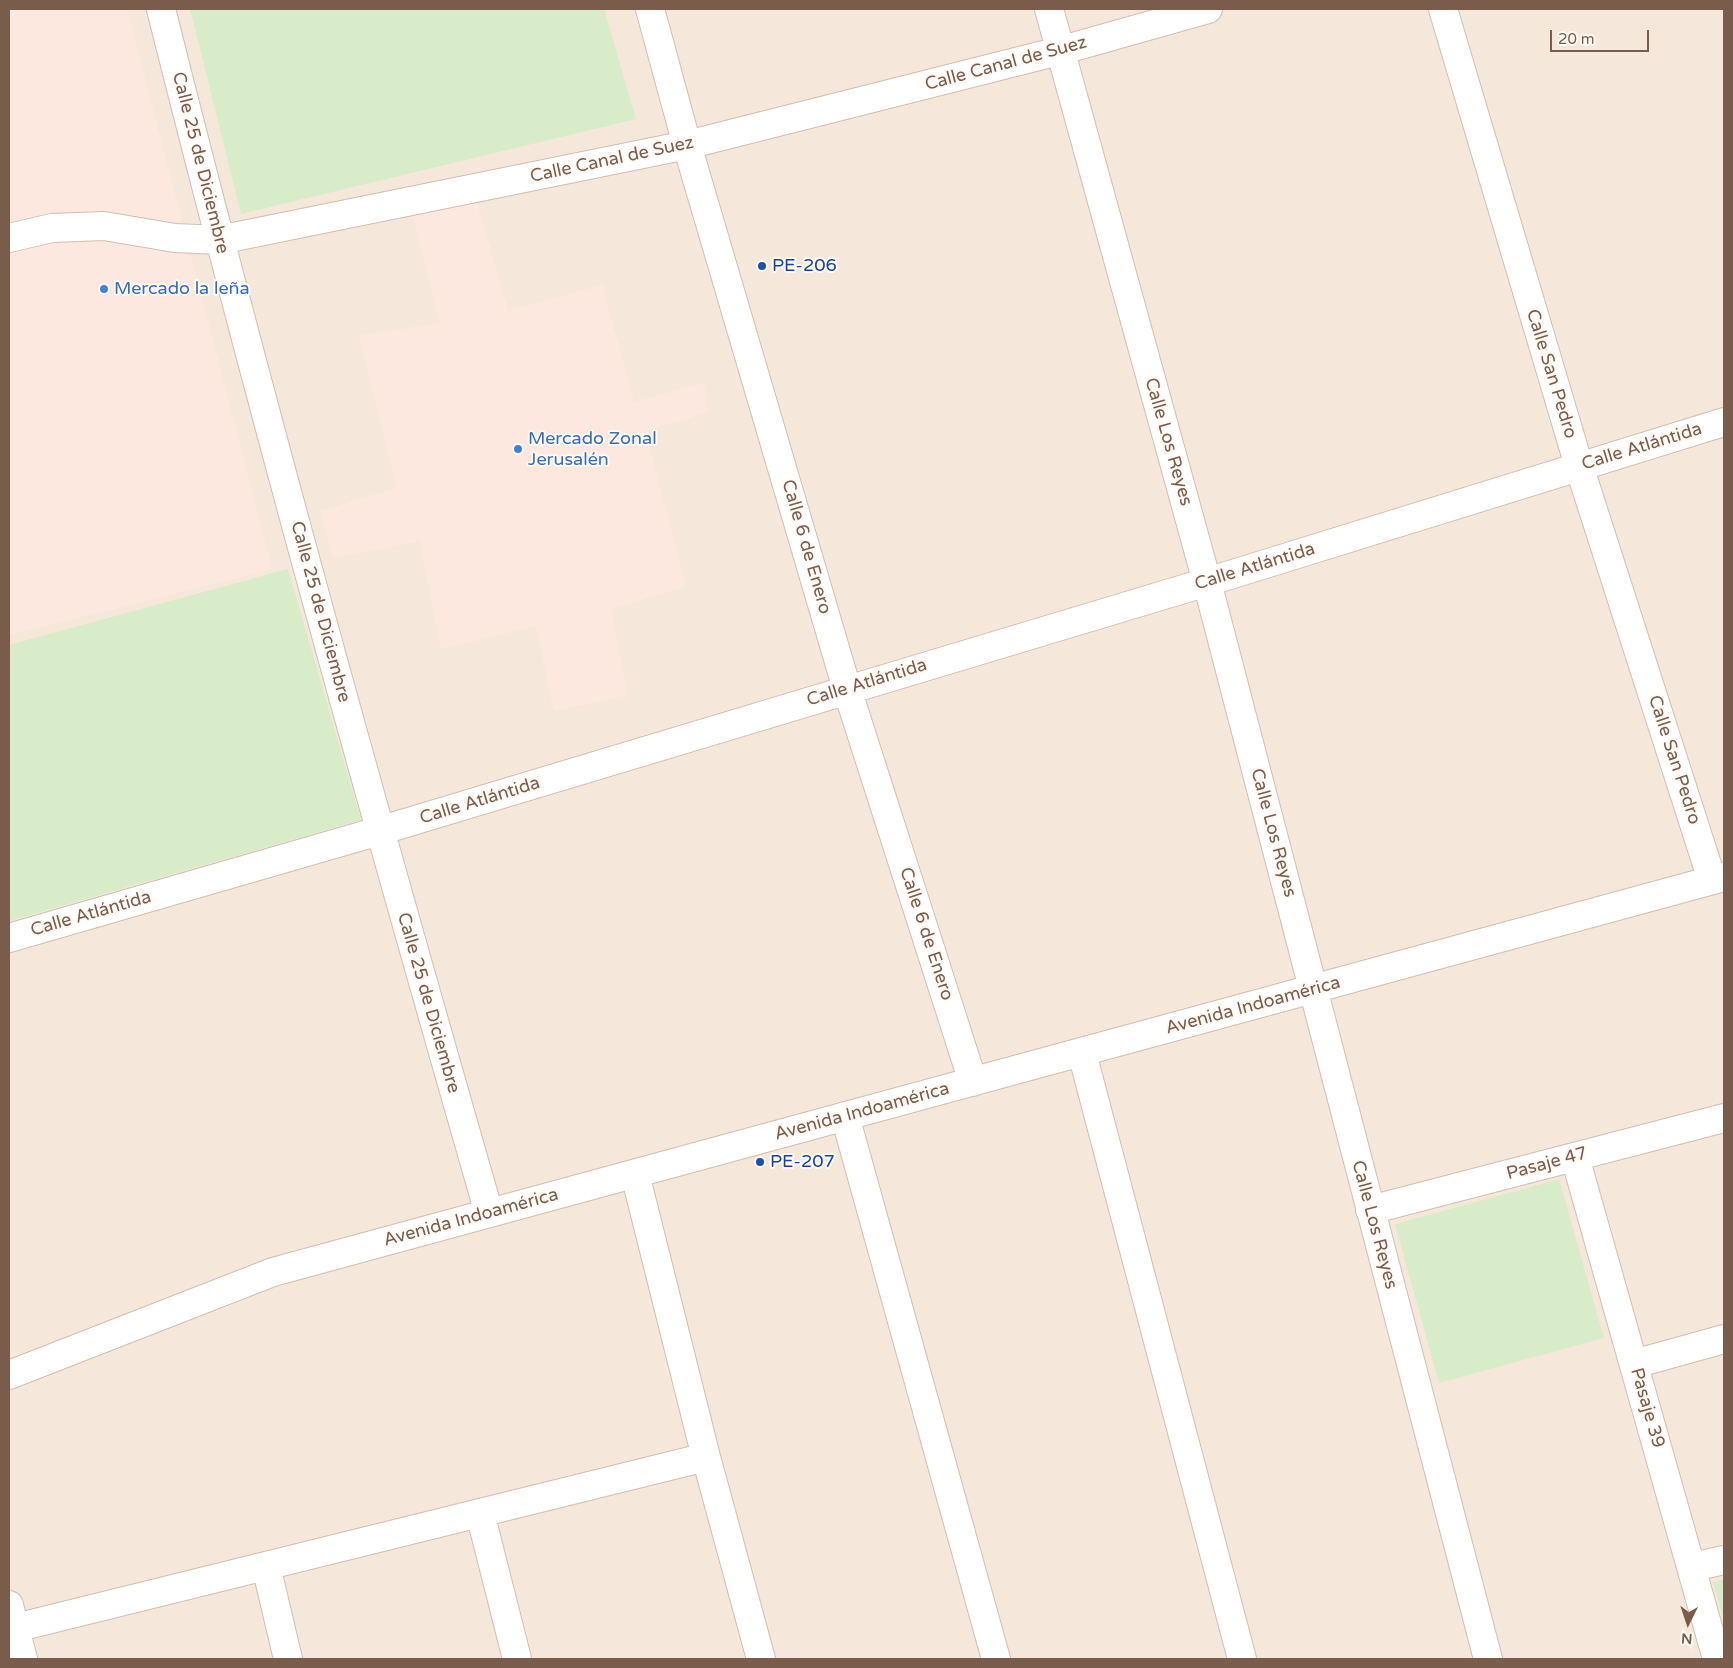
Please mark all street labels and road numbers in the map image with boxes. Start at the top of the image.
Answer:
street label: Calle Canal de Suez [923,32,1089,96]
street label: Calle 25 de Diciembre [167,70,233,256]
street label: Calle Canal de Suez [528,132,696,188]
street label: Calle San Pedro [1521,307,1581,441]
street label: Calle Los Reyes [1139,375,1197,509]
street label: Calle Atlántida [1579,418,1705,476]
street label: Calle 6 de Enero [776,477,836,617]
street label: Calle 25 de Diciembre [285,519,355,705]
street label: Calle Atlántida [1192,538,1318,596]
street label: Calle Atlántida [804,654,930,712]
street label: Calle San Pedro [1643,693,1705,827]
street label: Calle Los Reyes [1245,766,1301,900]
street label: Calle Atlántida [417,772,543,830]
street label: Calle 6 de Enero [894,865,958,1003]
street label: Calle Atlántida [28,886,154,942]
street label: Calle 25 de Diciembre [392,910,464,1096]
street label: Avenida Indoamérica [1163,972,1343,1040]
street label: Avenida Indoamérica [772,1078,952,1146]
street label: Pasaje 47 [1504,1143,1590,1185]
street label: Calle Los Reyes [1346,1158,1402,1292]
street label: Avenida Indoamérica [381,1184,561,1252]
street label: Pasaje 39 [1625,1365,1669,1451]

